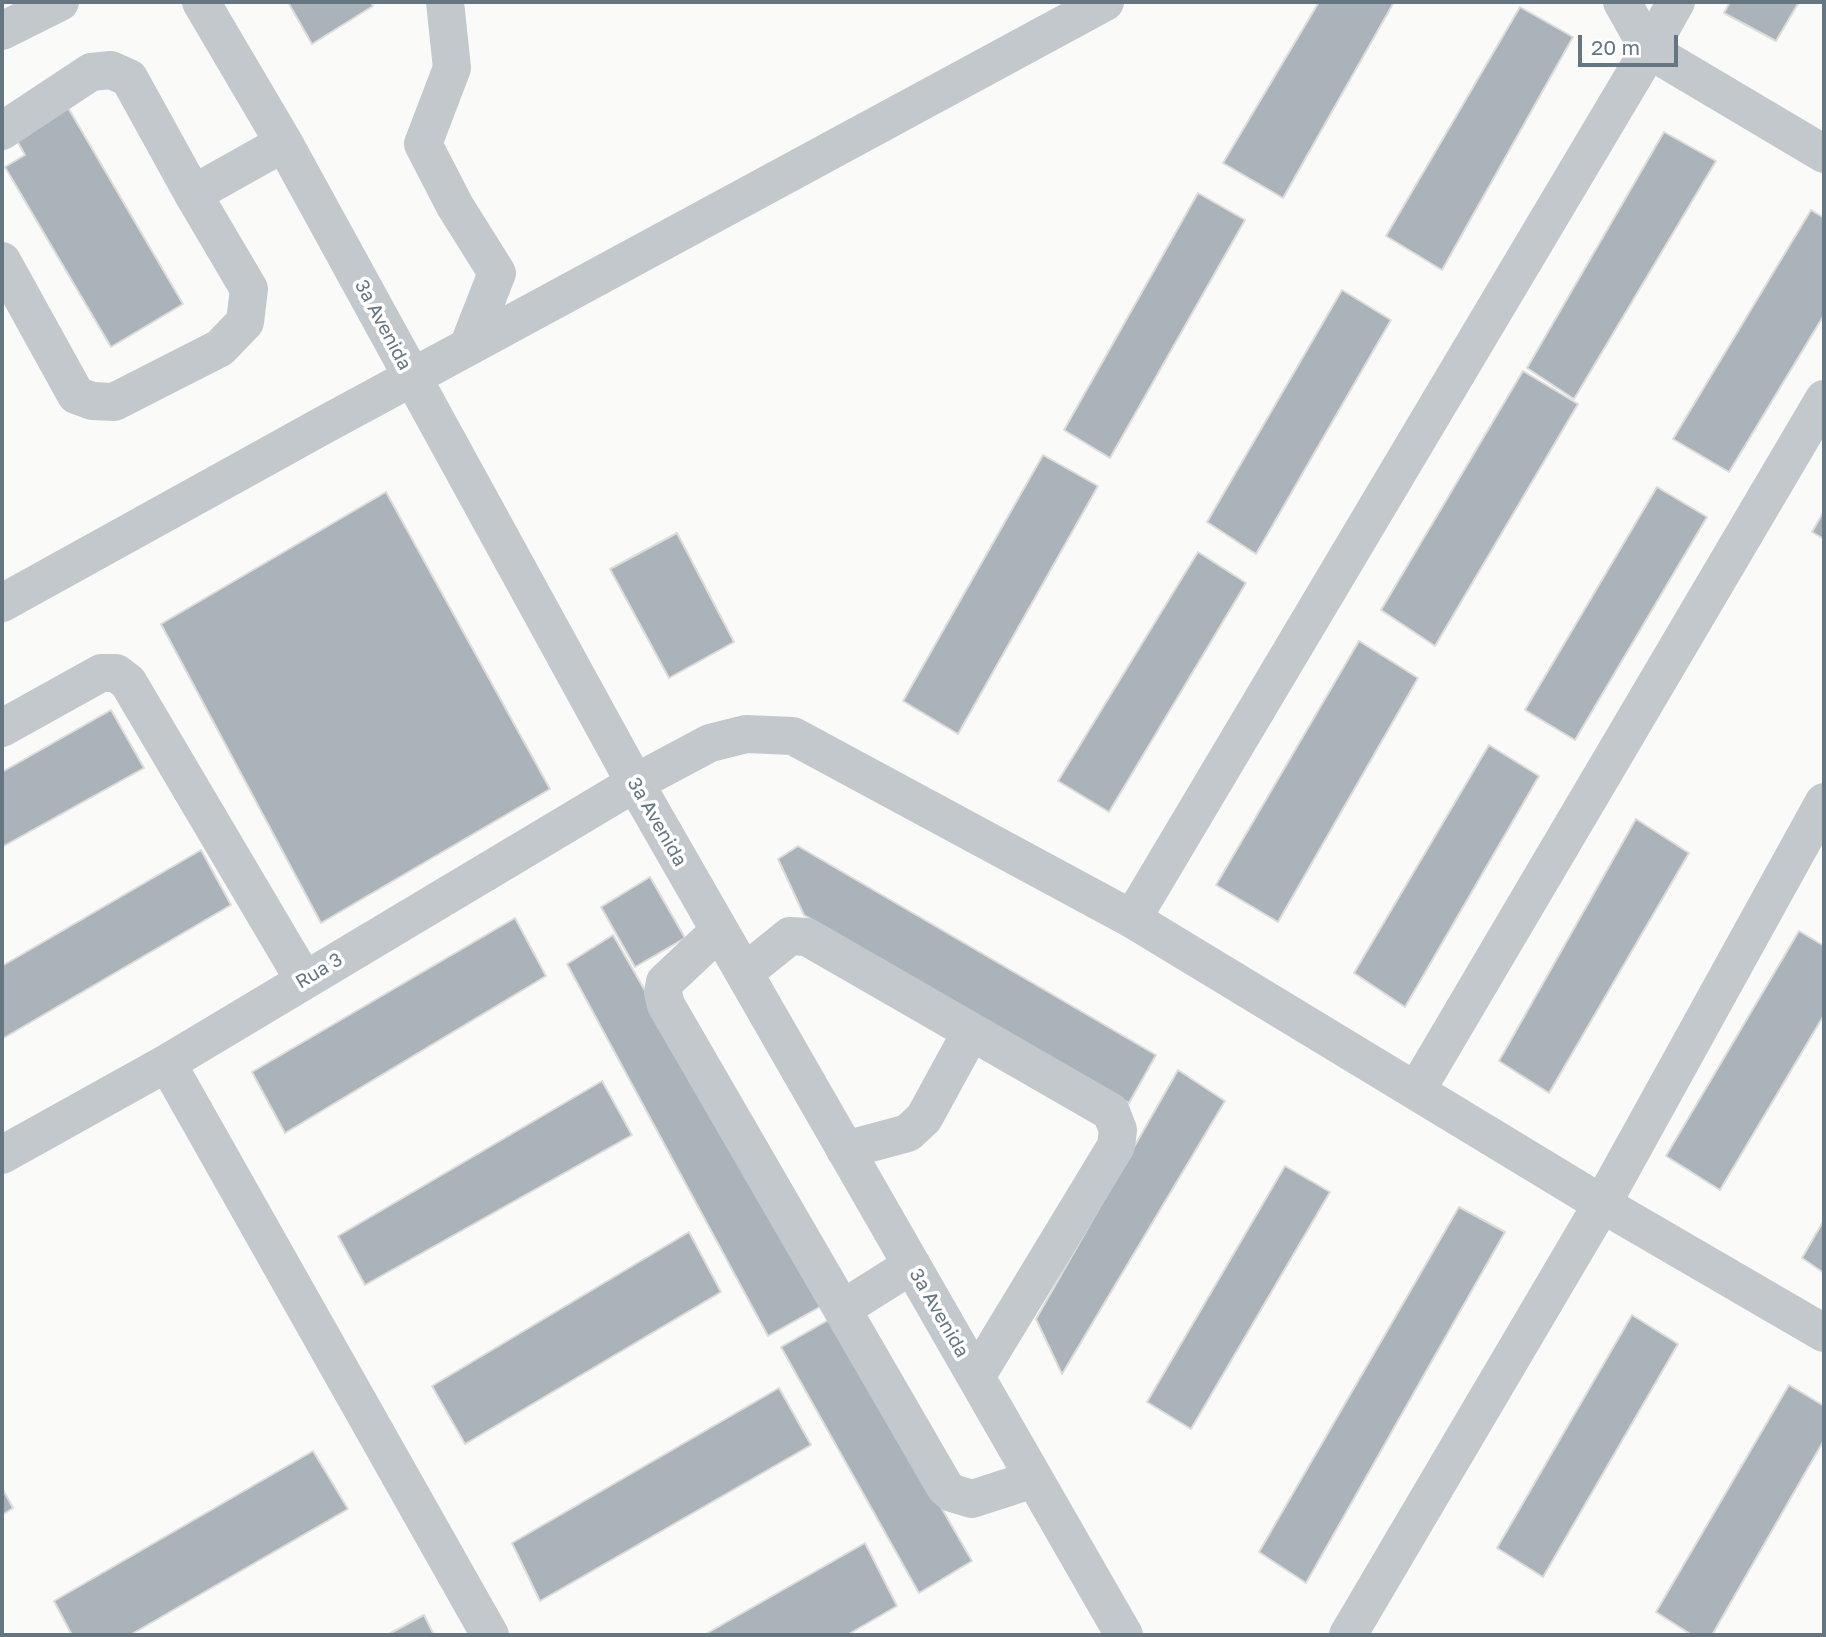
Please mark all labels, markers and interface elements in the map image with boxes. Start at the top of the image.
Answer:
scale bar [1581,21,1681,65]
text: 20 m [1591,34,1640,60]
street label: 3ª Avenida [350,276,416,374]
street label: 3ª Avenida [622,774,692,870]
street label: Rua 3 [291,948,347,994]
street label: 3ª Avenida [904,1265,974,1361]

